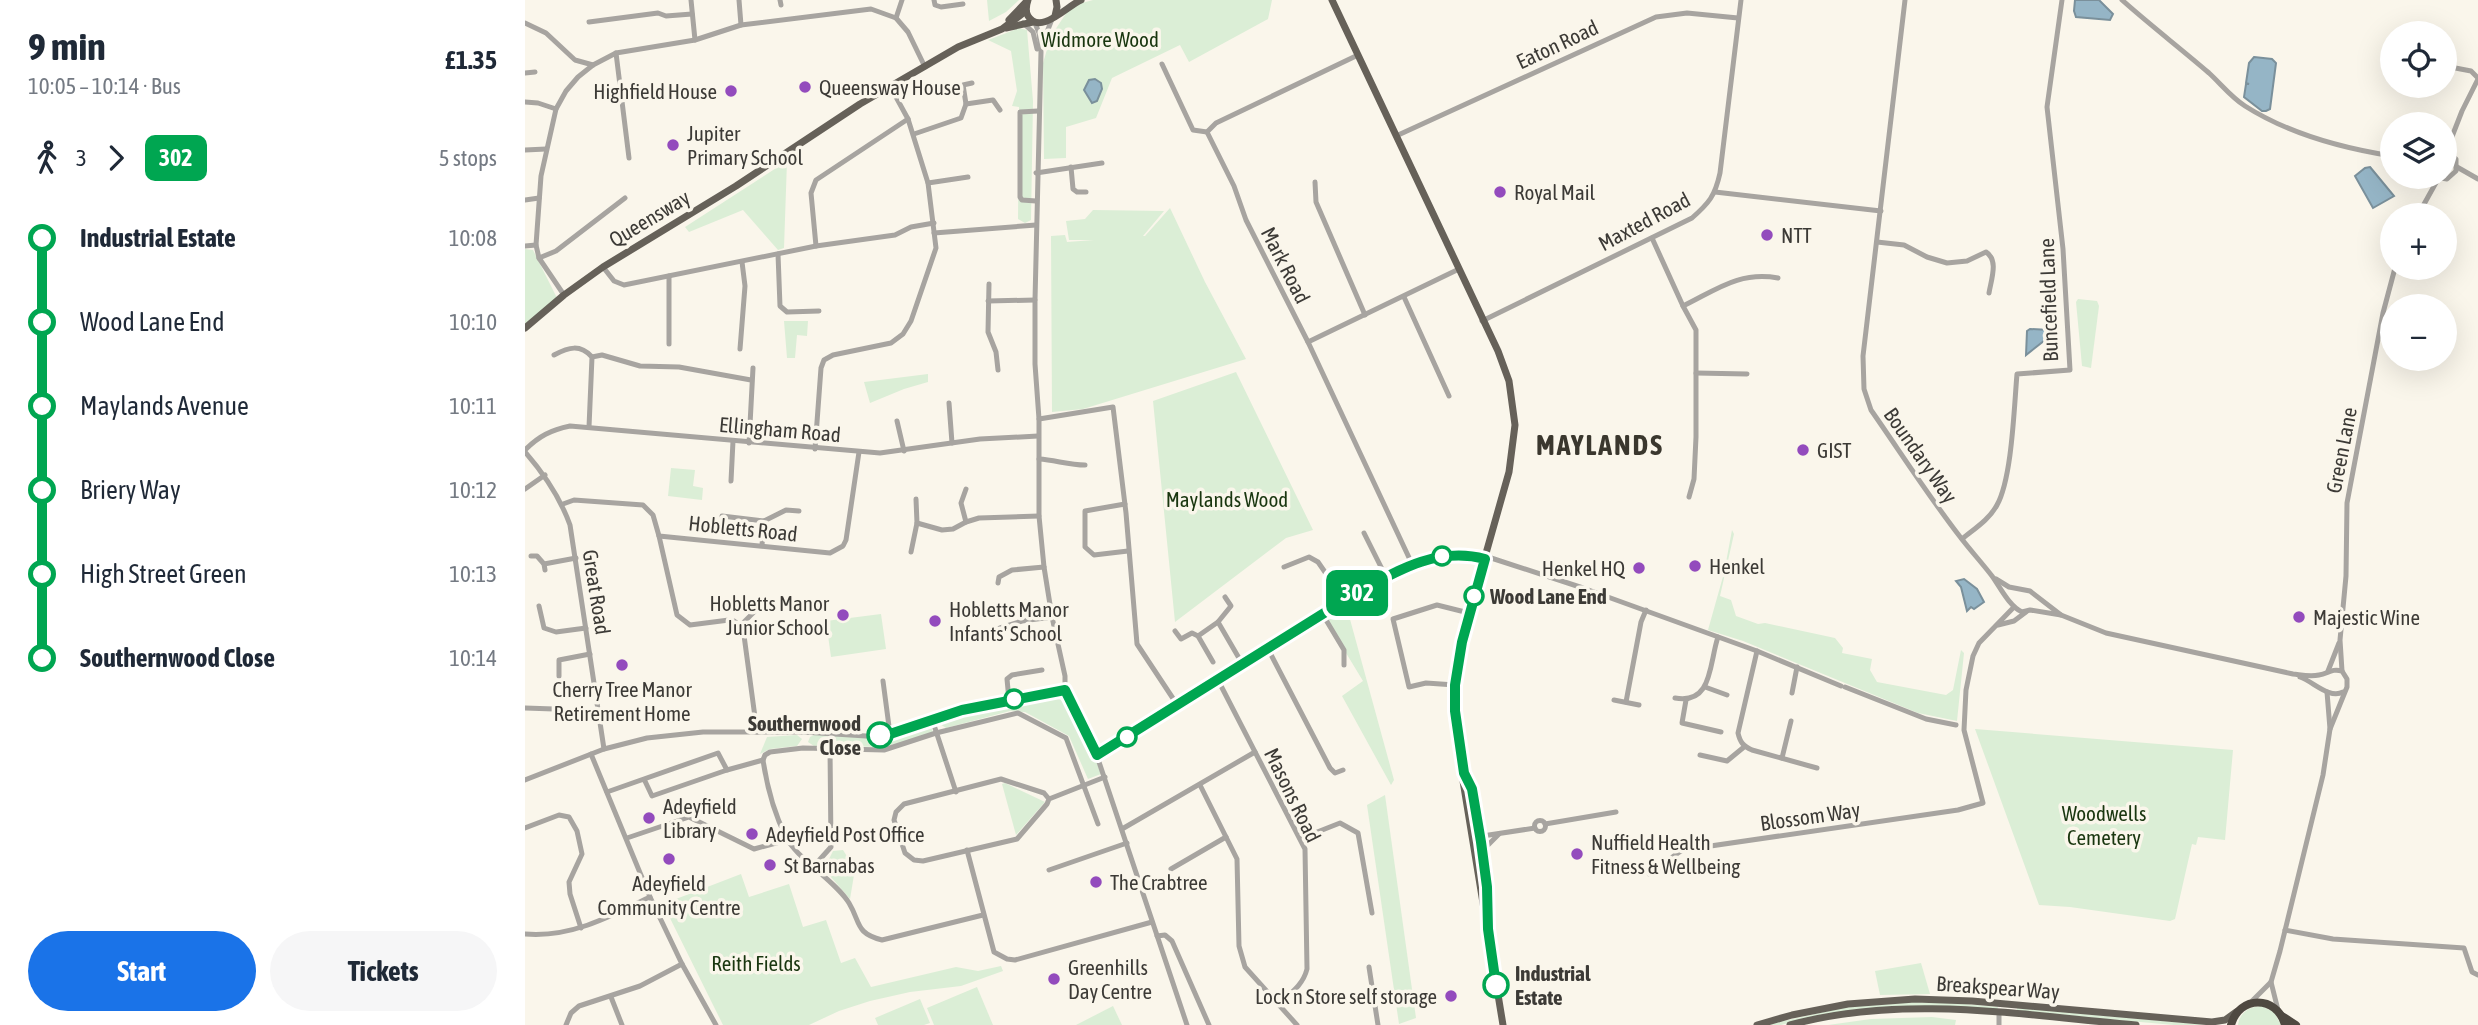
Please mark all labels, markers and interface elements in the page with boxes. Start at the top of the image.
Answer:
street label: Eaton Road [1512,15,1602,73]
map controls [2380,21,2457,371]
button: locate [2380,21,2457,98]
text: 9 min [28,25,106,68]
park label: Widmore Wood [1041,27,1159,51]
text: £1.35 [445,45,497,75]
text: 10:05 – 10:14 · Bus [28,73,181,99]
place label: Queensway House [819,75,961,99]
place label: Highfield House [593,79,717,103]
marker: Queensway House [797,79,813,95]
marker: Highfield House [723,83,739,99]
button: layers [2380,112,2457,189]
place label: Jupiter Primary School [687,121,803,169]
marker: Jupiter Primary School [665,137,681,153]
icon: walk [28,139,66,177]
icon: forward [97,139,135,177]
text: 302 [159,144,193,171]
text: 3 [76,145,87,171]
text: 5 stops [439,145,497,171]
place label: Royal Mail [1514,180,1595,204]
street label: Queensway [604,184,694,251]
marker: Royal Mail [1492,184,1508,200]
street label: Maxted Road [1594,187,1694,255]
button: + [2380,203,2457,280]
text: Industrial Estate [80,223,236,253]
street label: Mark Road [1257,223,1315,307]
place label: NTT [1781,223,1812,247]
text: 10:08 [449,225,497,251]
marker: NTT [1759,227,1775,243]
street label: Buncefield Lane [2034,238,2062,362]
button: − [2380,294,2457,371]
text: Wood Lane End [80,307,225,337]
text: 10:10 [449,309,497,335]
text: Maylands Avenue [80,391,249,421]
text: 10:11 [449,393,497,419]
street label: Boundary Way [1879,403,1963,507]
street label: Green Lane [2321,405,2361,495]
street label: Ellingham Road [718,412,842,446]
district label: MAYLANDS [1536,429,1664,461]
place label: GIST [1817,438,1852,462]
marker: GIST [1795,442,1811,458]
text: Briery Way [80,475,181,505]
text: 10:12 [449,477,497,503]
park label: Maylands Wood [1166,487,1288,511]
street label: Hobletts Road [687,510,799,546]
unlabelled marker [1432,546,1452,566]
street label: Great Road [578,548,616,636]
place label: Henkel [1709,554,1765,578]
place label: Henkel HQ [1542,556,1626,580]
marker: Henkel [1687,558,1703,574]
text: High Street Green [80,559,247,589]
marker: Henkel HQ [1631,560,1647,576]
text: 10:13 [449,561,497,587]
line badge: 302 [1317,570,1397,616]
text: 302 [1340,579,1374,606]
place label: Wood Lane End [1489,584,1607,608]
marker: Wood Lane End [1464,586,1484,606]
place label: Hobletts Manor Junior School [710,591,830,639]
place label: Hobletts Manor Infants' School [949,597,1069,645]
place label: Majestic Wine [2313,605,2420,629]
marker: Hobletts Manor Junior School [835,607,851,623]
marker: Majestic Wine [2291,609,2307,625]
marker: Hobletts Manor Infants' School [927,613,943,629]
text: Southernwood Close [80,643,275,673]
text: 10:14 [449,645,497,671]
marker: Cherry Tree Manor Retirement Home [614,657,630,673]
place label: Cherry Tree Manor Retirement Home [552,677,692,725]
unlabelled marker [1004,689,1024,709]
place label: Southernwood Close [748,711,861,759]
marker: Southernwood Close [867,722,893,748]
unlabelled marker [1117,727,1137,747]
street label: Masons Road [1260,744,1326,846]
place label: Adeyfield Library [663,794,737,842]
street label: Blossom Way [1758,797,1862,835]
park label: Woodwells Cemetery [2062,801,2146,849]
marker: Adeyfield Library [641,810,657,826]
place label: Adeyfield Post Office [766,822,925,846]
marker: Adeyfield Post Office [744,826,760,842]
place label: Nuffield Health Fitness & Wellbeing [1591,830,1740,878]
marker: Nuffield Health Fitness & Wellbeing [1569,846,1585,862]
marker: Adeyfield Community Centre [661,851,677,867]
place label: St Barnabas [784,853,875,877]
marker: St Barnabas [762,857,778,873]
place label: The Crabtree [1110,870,1208,894]
place label: Adeyfield Community Centre [597,871,741,919]
marker: The Crabtree [1088,874,1104,890]
button: Start [28,931,256,1011]
button: Tickets [270,931,497,1011]
park label: Reith Fields [711,951,801,975]
place label: Greenhills Day Centre [1068,955,1152,1003]
place label: Industrial Estate [1515,961,1591,1009]
marker: Greenhills Day Centre [1046,971,1062,987]
street label: Breakspear Way [1936,971,2061,1003]
marker: Industrial Estate [1483,972,1509,998]
place label: Lock n Store self storage [1255,984,1437,1008]
marker: Lock n Store self storage [1443,988,1459,1004]

